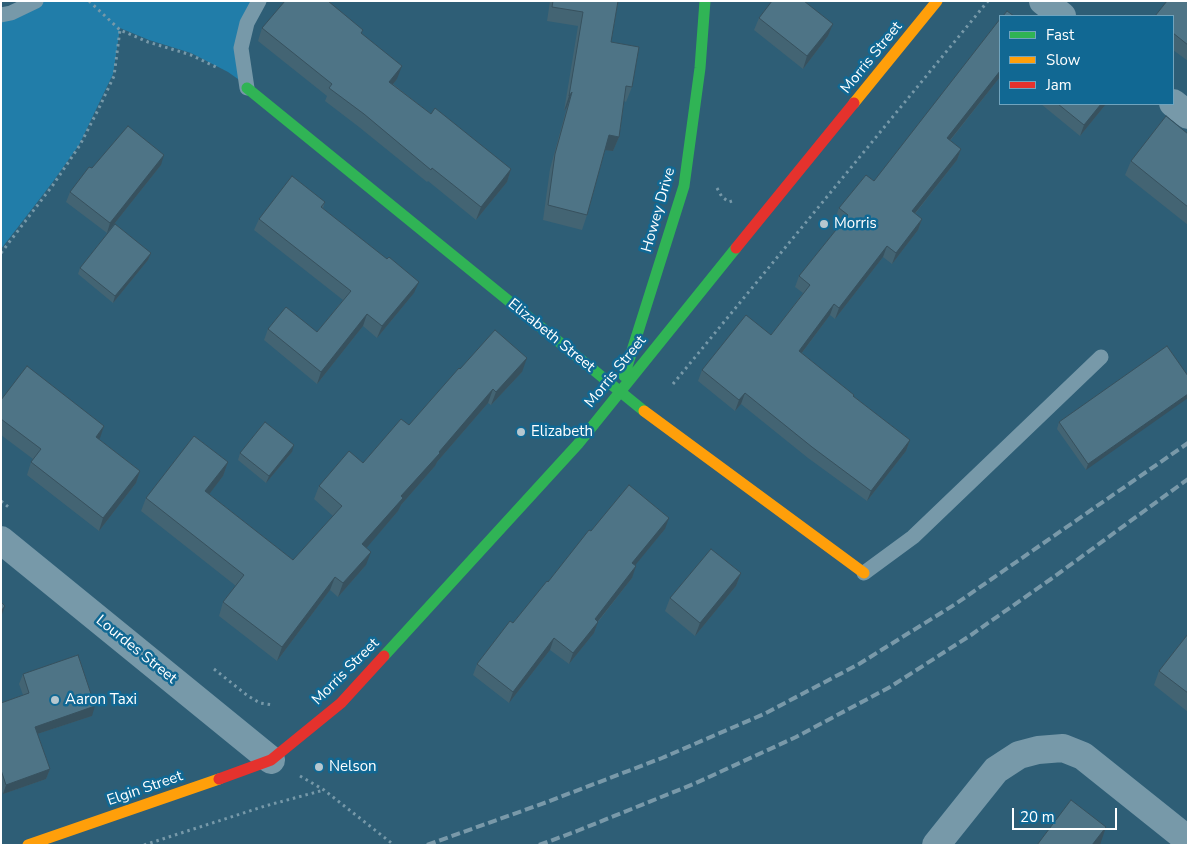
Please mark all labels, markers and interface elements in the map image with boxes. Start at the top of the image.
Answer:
legend [999,15,1174,105]
street label: Morris Street [838,18,906,98]
text: Fast [1046,25,1074,45]
text: Slow [1046,50,1080,70]
text: Jam [1046,75,1072,95]
street label: Howey Drive [638,166,680,254]
place label: Morris [834,215,877,233]
marker: Morris [818,218,830,230]
street label: Elizabeth Street [504,295,598,377]
street label: Morris Street [582,332,650,412]
place label: Elizabeth [531,423,593,441]
marker: Elizabeth [515,426,527,438]
street label: Lourdes Street [92,612,180,688]
street label: Morris Street [309,635,383,709]
place label: Aaron Taxi [65,691,137,709]
marker: Aaron Taxi [49,694,61,706]
place label: Nelson [329,758,377,776]
marker: Nelson [313,761,325,773]
street label: Elgin Street [105,768,185,810]
scale bar [1014,798,1119,830]
text: 20 m [1020,807,1055,827]

